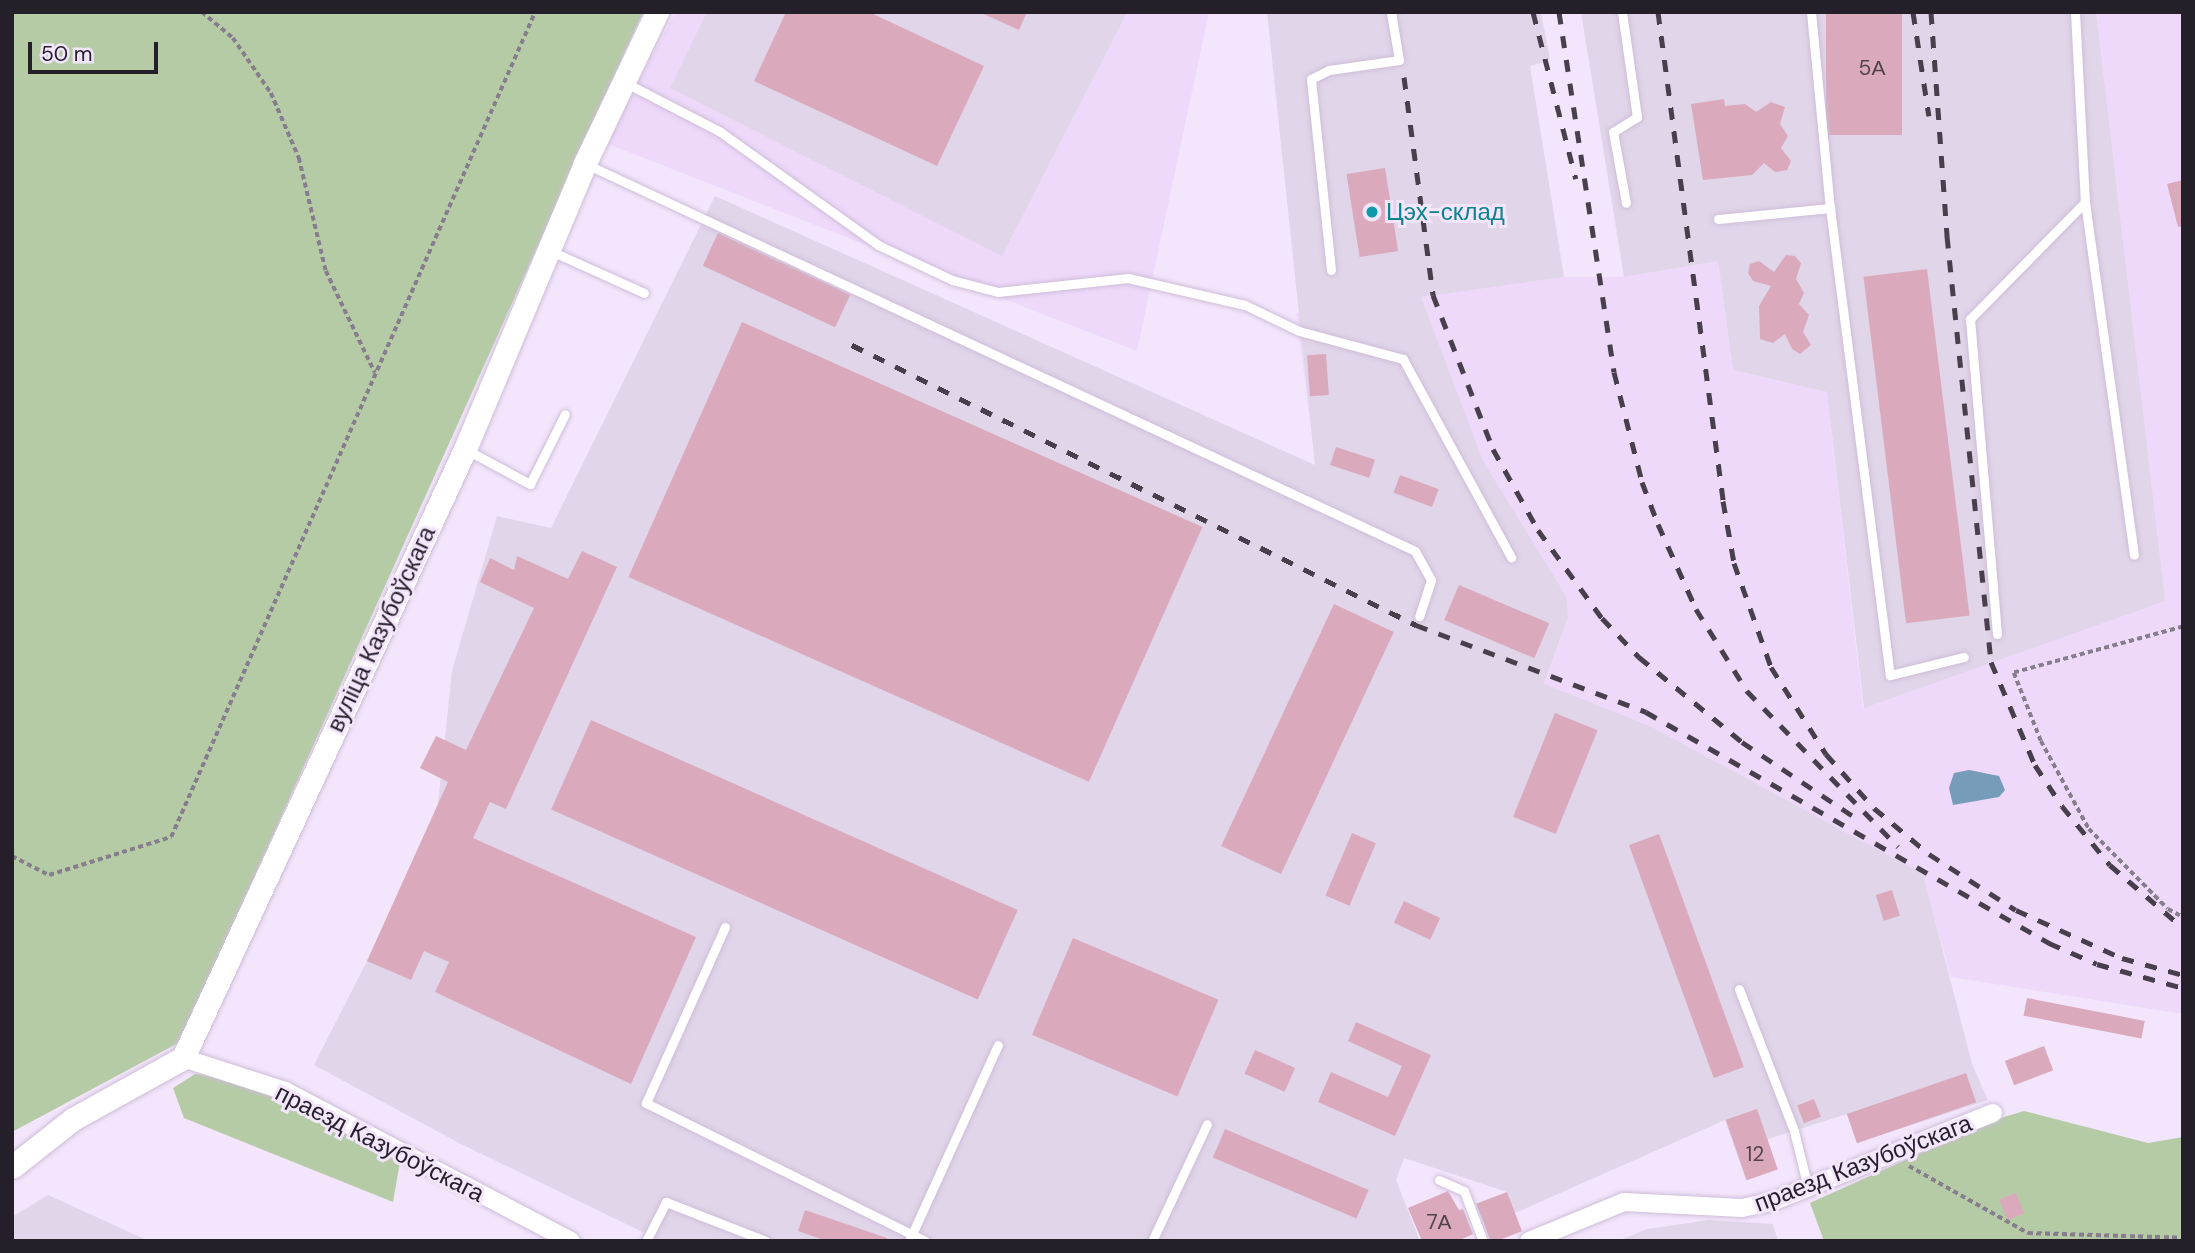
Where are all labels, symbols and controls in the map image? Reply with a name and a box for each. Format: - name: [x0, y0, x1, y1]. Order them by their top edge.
- scale bar: [32, 28, 161, 72]
- text: 50 m: [41, 40, 92, 68]
- house number: 5А: [1859, 55, 1885, 81]
- place label: Цэх-склад: [1386, 198, 1505, 226]
- marker: Цэх-склад: [1364, 204, 1380, 220]
- street label: вуліца Казубоўскага: [321, 522, 441, 736]
- street label: праезд Казубоўскага: [271, 1078, 489, 1208]
- street label: праезд Казубоўскага: [1750, 1108, 1976, 1218]
- house number: 12: [1746, 1141, 1764, 1167]
- house number: 7А: [1426, 1209, 1452, 1235]

